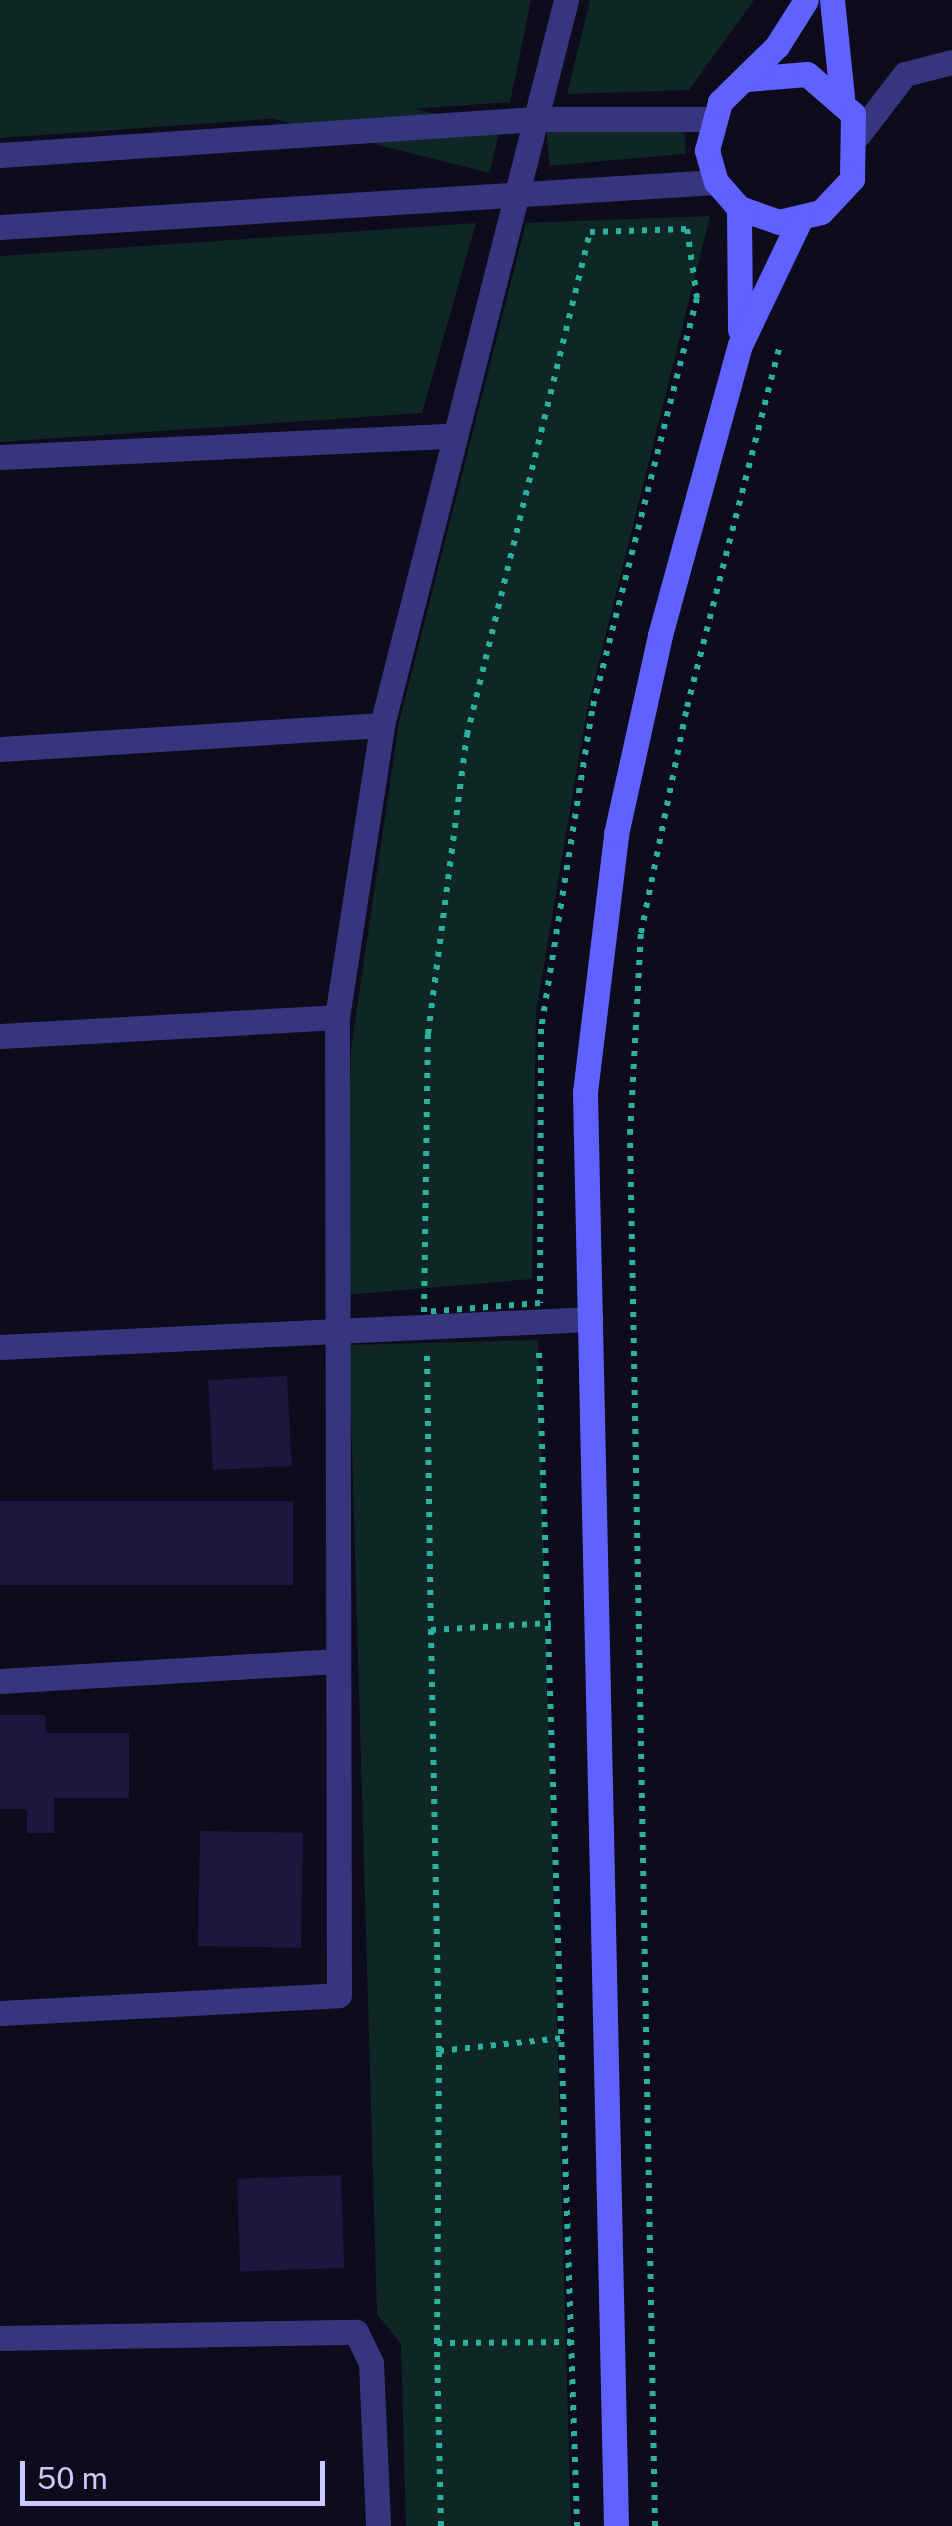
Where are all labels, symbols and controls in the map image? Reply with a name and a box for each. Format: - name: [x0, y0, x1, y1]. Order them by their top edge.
- scale bar: [25, 2441, 330, 2503]
- text: 50 m: [37, 2460, 108, 2496]

